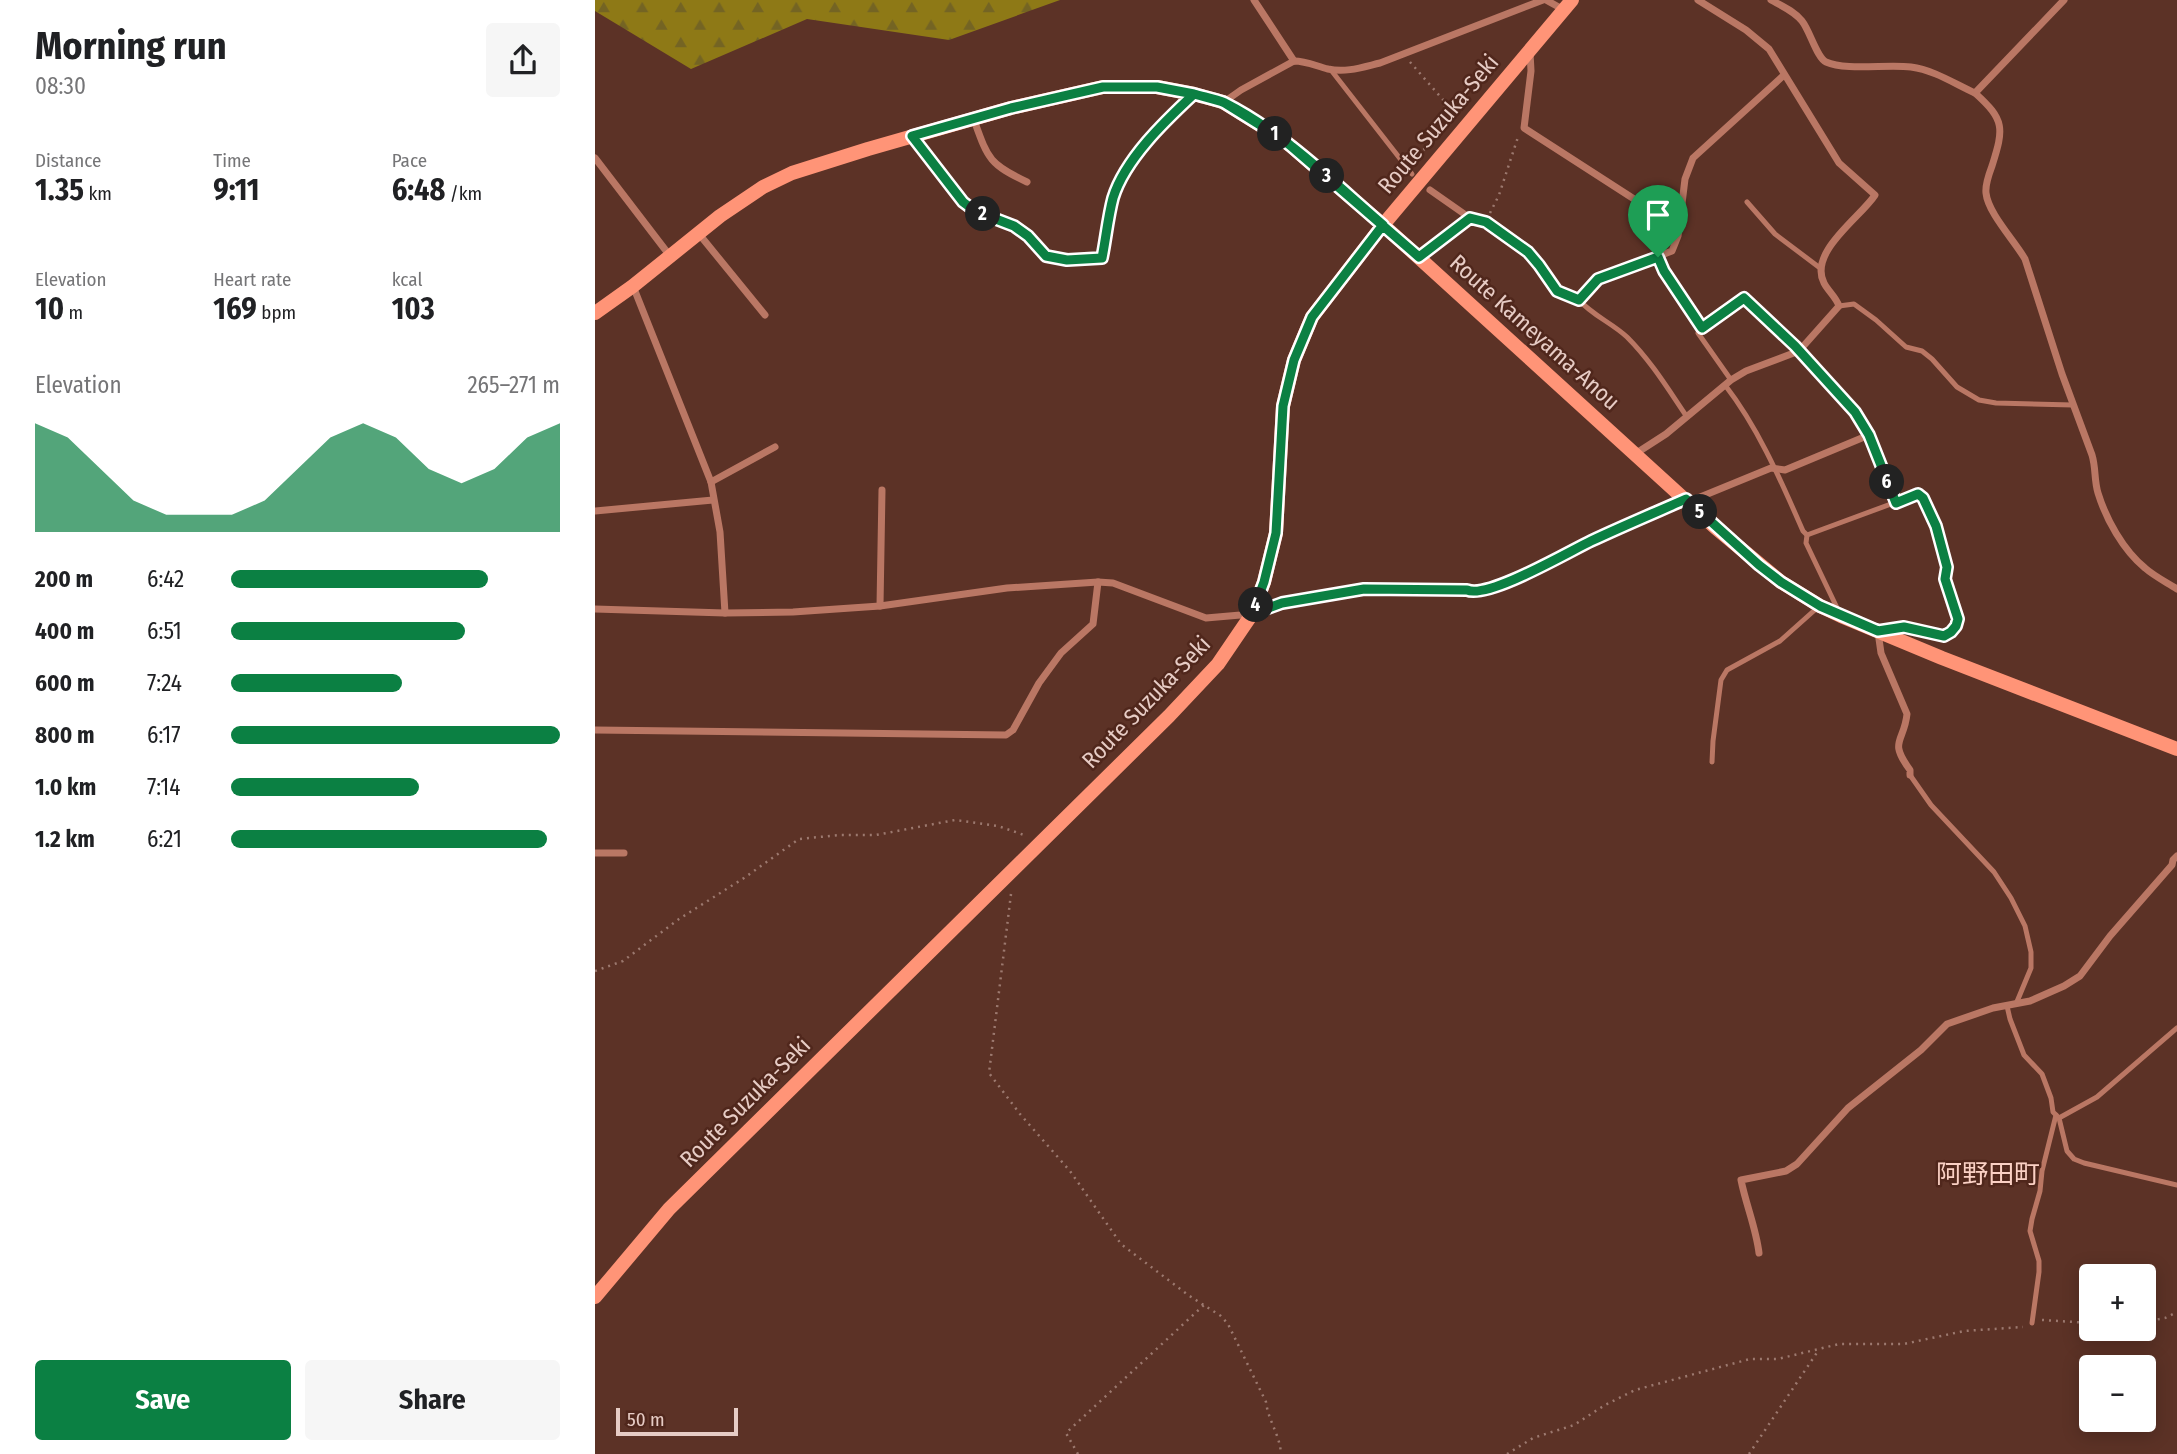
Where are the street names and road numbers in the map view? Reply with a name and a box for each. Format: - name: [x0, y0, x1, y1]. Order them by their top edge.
- street label: Route Suzuka-Seki: [1372, 49, 1504, 199]
- street label: Route Kameyama-Anou: [1444, 248, 1626, 416]
- street label: Route Suzuka-Seki: [1076, 630, 1216, 774]
- street label: Route Suzuka-Seki: [674, 1031, 816, 1173]

